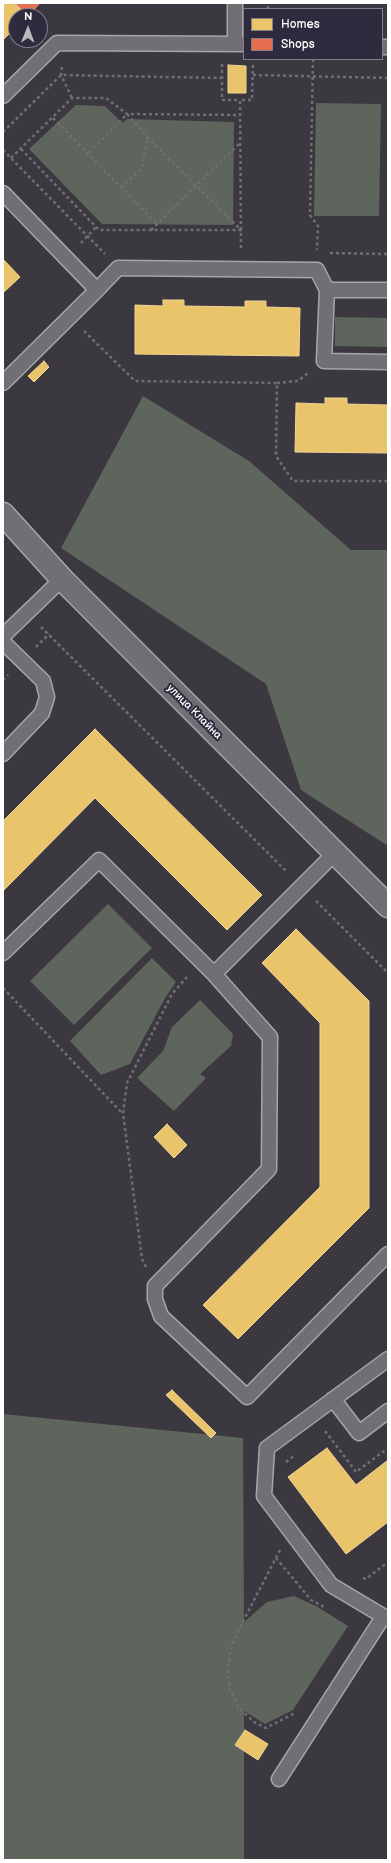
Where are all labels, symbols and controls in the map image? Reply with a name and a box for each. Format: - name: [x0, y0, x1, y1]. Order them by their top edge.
- north arrow: [8, 8, 48, 48]
- legend: [243, 8, 383, 60]
- text: N: [24, 10, 32, 23]
- text: Homes: [281, 17, 320, 32]
- text: Shops: [281, 37, 315, 52]
- street label: улица Клайна: [164, 682, 224, 742]

